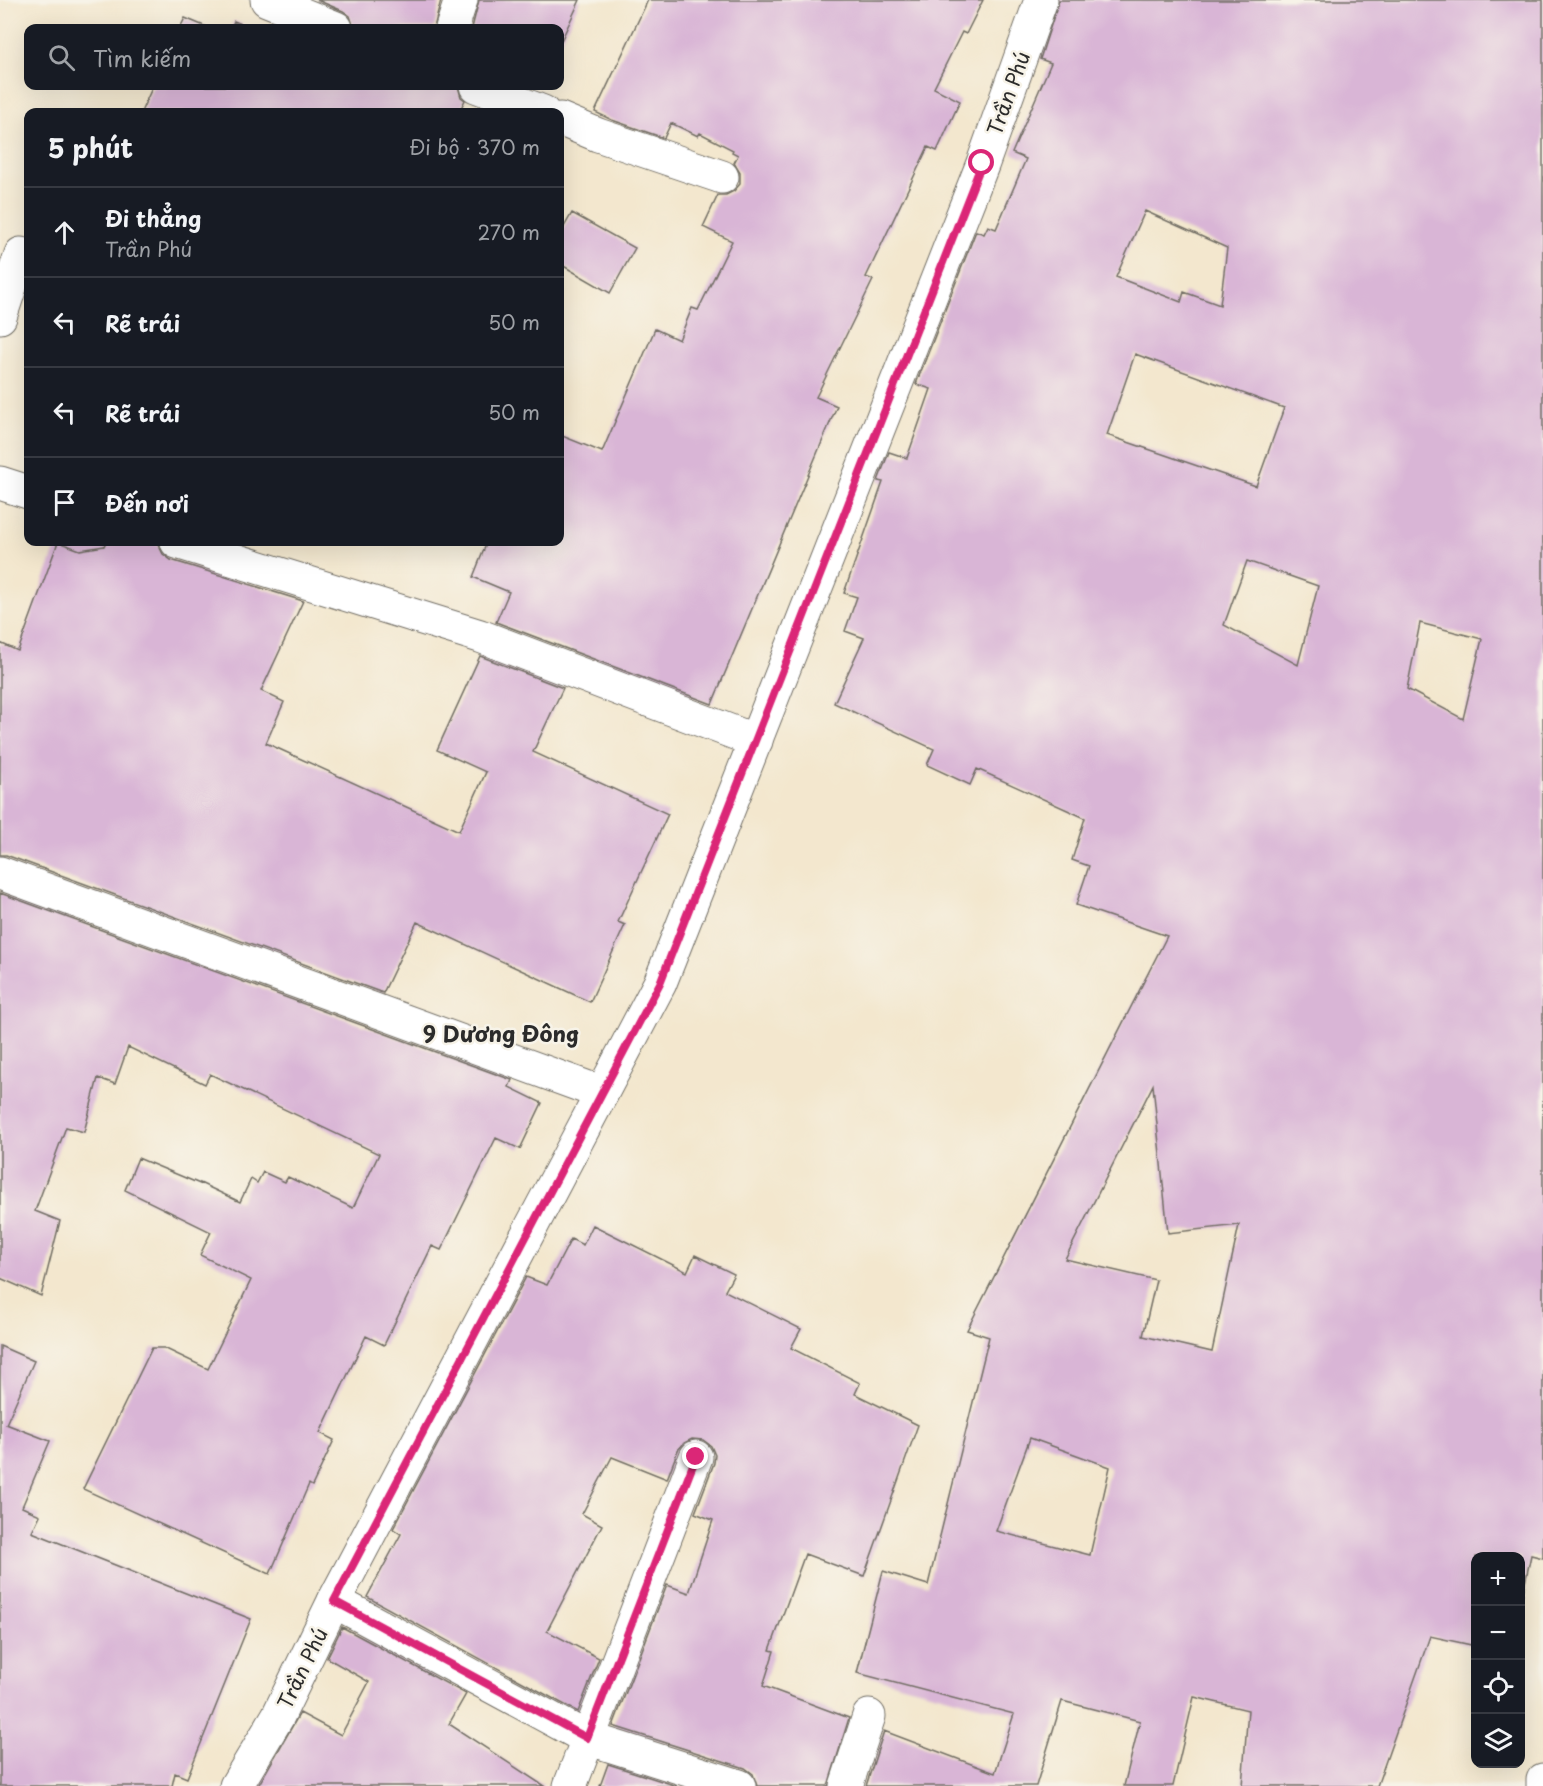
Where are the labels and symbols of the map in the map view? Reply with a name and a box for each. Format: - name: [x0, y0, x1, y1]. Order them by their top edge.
- street label: Trần Phú: [979, 47, 1037, 139]
- route start: [968, 149, 994, 175]
- district label: 9 Dương Đông: [423, 1016, 579, 1049]
- route end: [682, 1443, 708, 1469]
- street label: Trần Phú: [269, 1622, 335, 1714]

